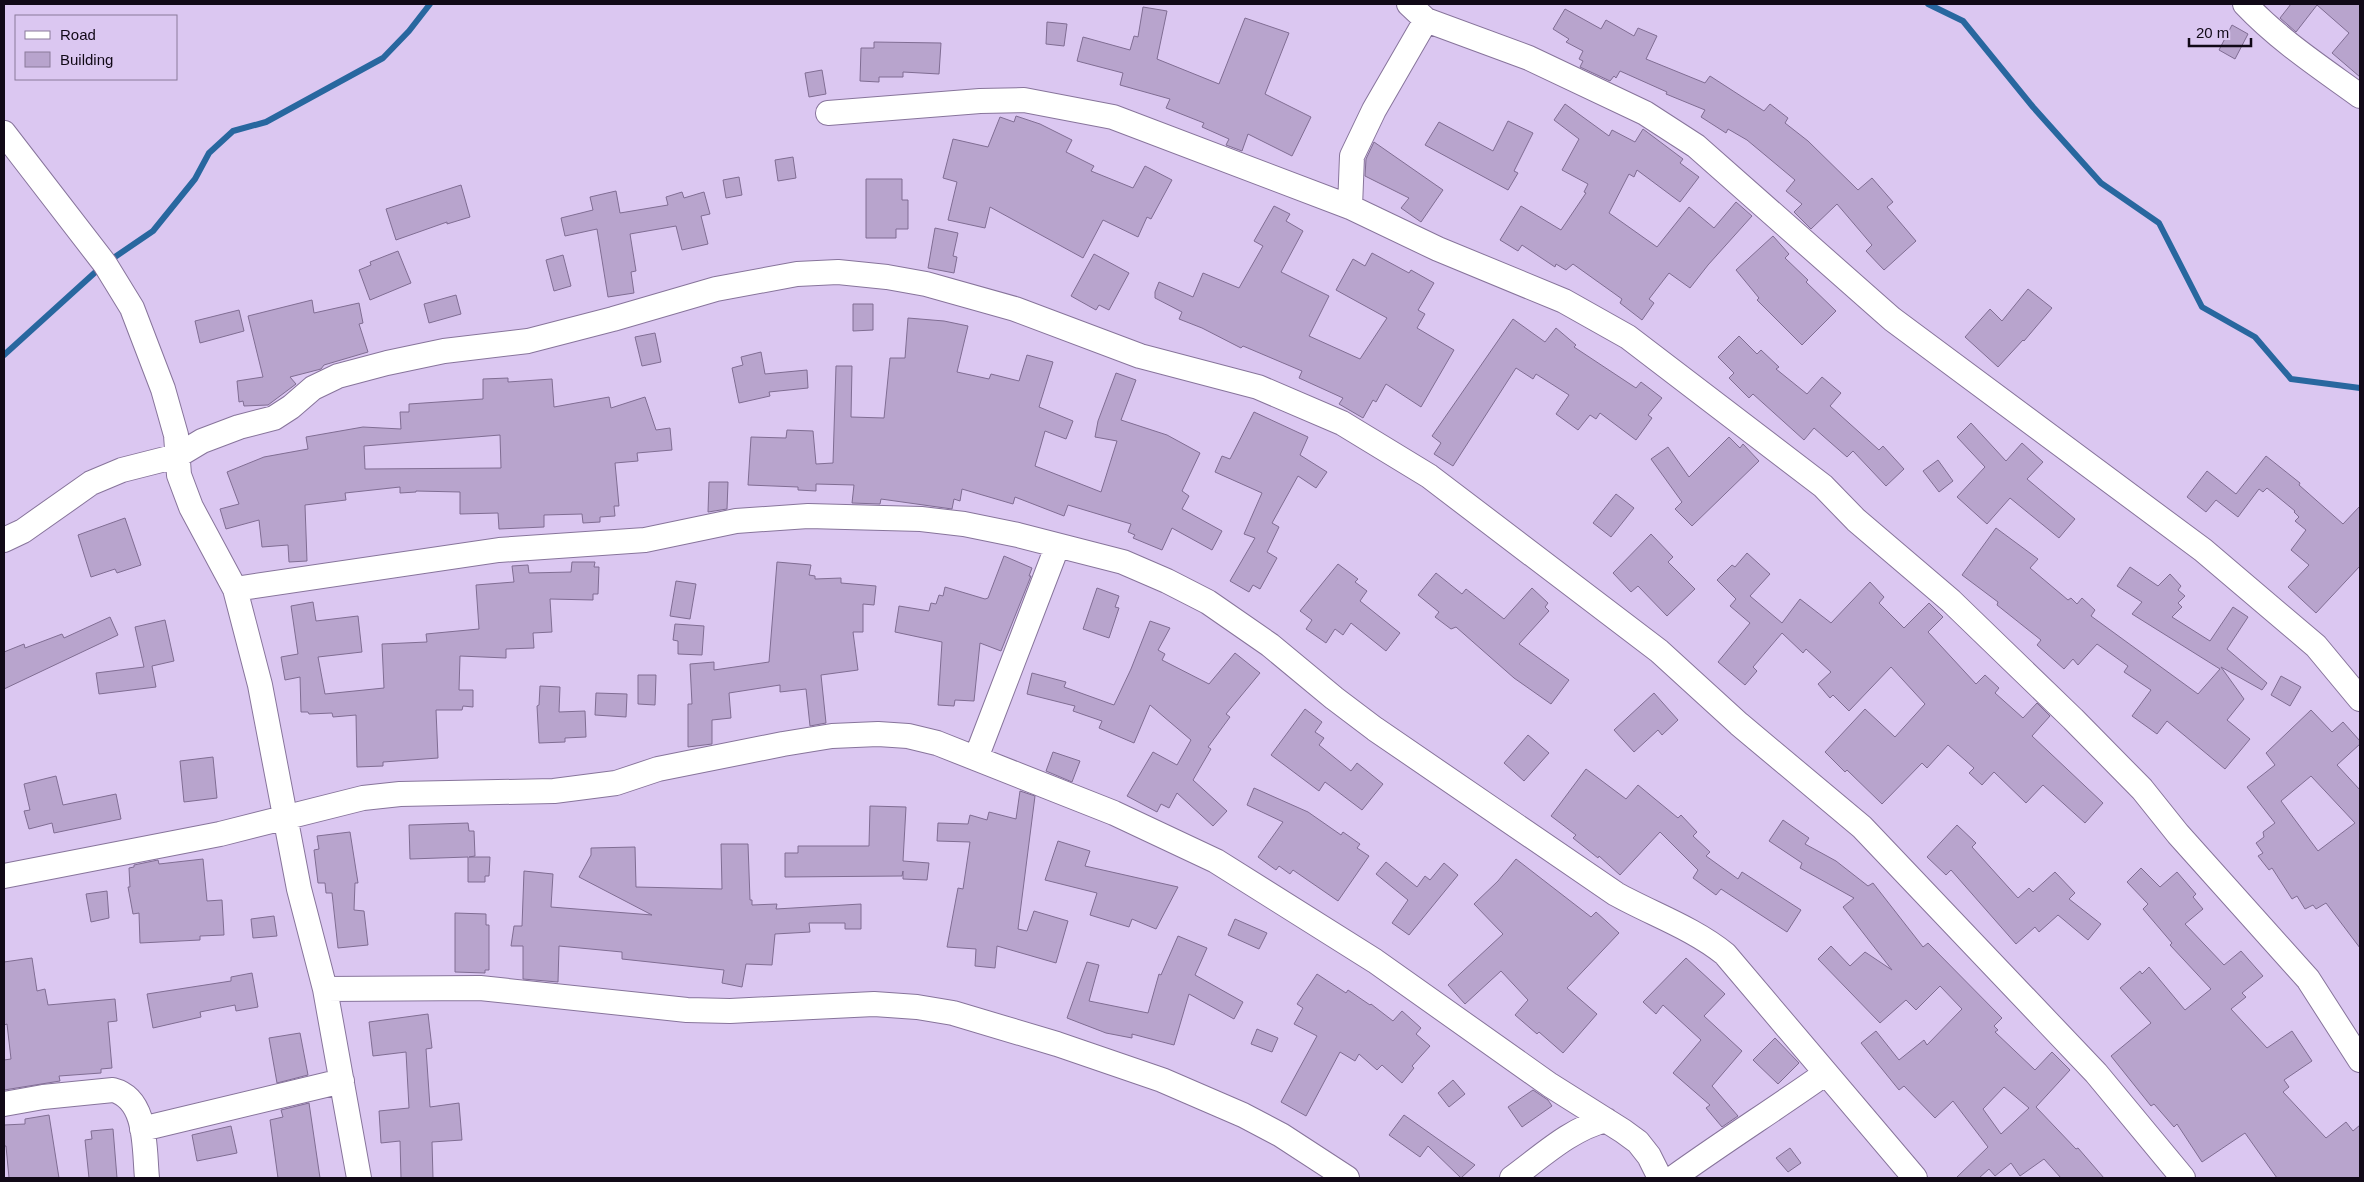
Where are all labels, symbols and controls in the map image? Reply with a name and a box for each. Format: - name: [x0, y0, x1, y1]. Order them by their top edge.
- legend: [15, 15, 178, 80]
- scale bar: [2189, 15, 2252, 47]
- text: 20 m: [2196, 24, 2229, 41]
- text: Road: [60, 26, 96, 43]
- text: Building: [60, 51, 113, 68]

